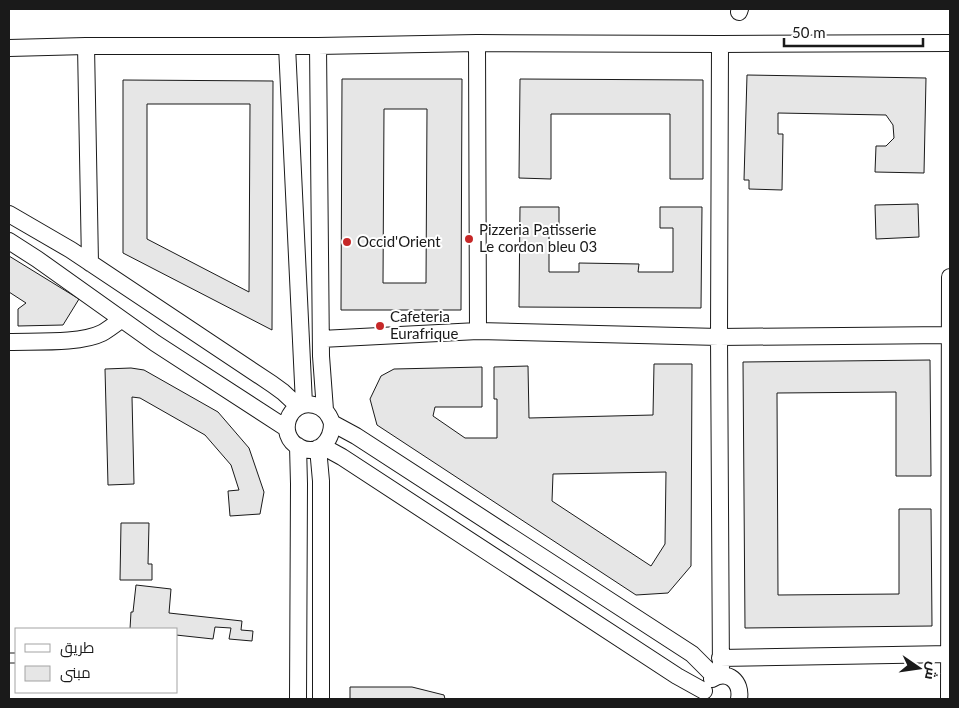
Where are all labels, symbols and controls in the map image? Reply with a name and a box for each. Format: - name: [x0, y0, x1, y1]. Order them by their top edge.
- scale bar: [784, 15, 923, 47]
- text: 50 m: [792, 23, 826, 41]
- place label: Pizzeria Patisserie Le cordon bleu 03: [479, 220, 597, 255]
- place label: Occid'Orient: [357, 232, 441, 250]
- marker: Pizzeria Patisserie Le cordon bleu 03: [463, 233, 475, 245]
- marker: Occid'Orient: [341, 236, 353, 248]
- place label: Cafeteria Eurafrique: [390, 307, 458, 342]
- marker: Cafeteria Eurafrique: [374, 320, 386, 332]
- legend: [15, 628, 178, 693]
- text: طريق: [60, 638, 94, 658]
- north arrow: [894, 643, 944, 693]
- text: ش: [921, 660, 942, 682]
- text: مبنى: [60, 663, 91, 683]

